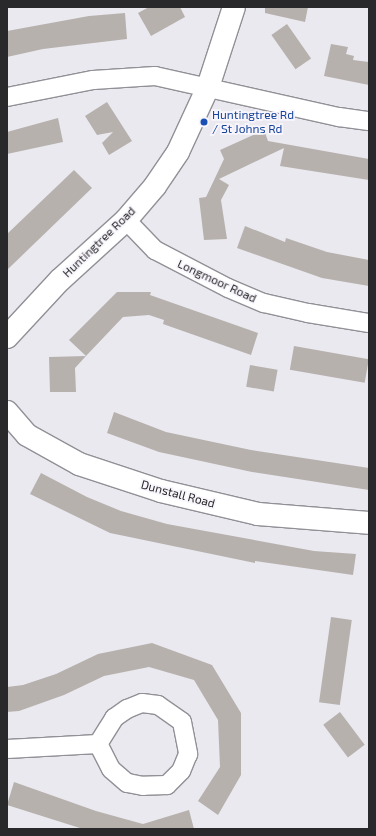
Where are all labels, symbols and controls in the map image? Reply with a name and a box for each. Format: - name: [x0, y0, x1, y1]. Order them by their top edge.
- place label: Huntingtree Rd / St Johns Rd: [212, 108, 294, 136]
- marker: Huntingtree Rd / St Johns Rd: [199, 117, 209, 127]
- street label: Huntingtree Road: [60, 204, 138, 280]
- street label: Longmoor Road: [175, 256, 259, 306]
- street label: Dunstall Road: [139, 477, 217, 511]

